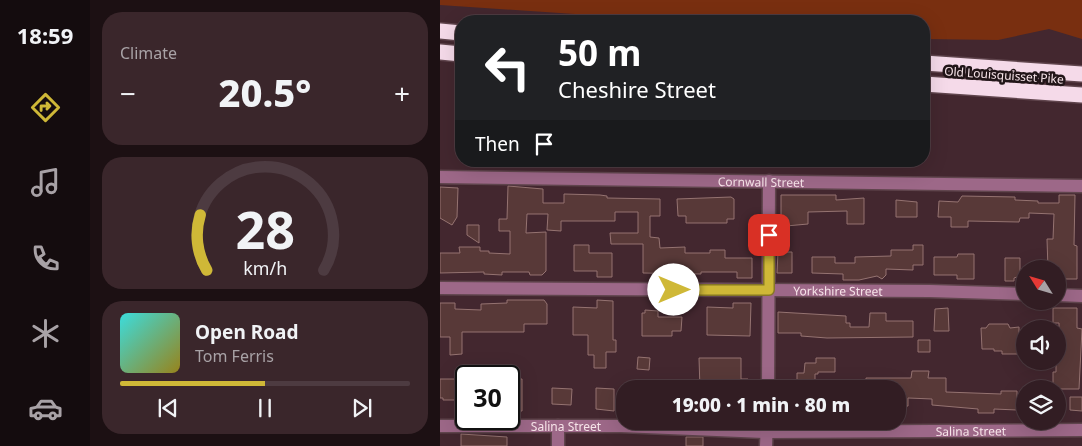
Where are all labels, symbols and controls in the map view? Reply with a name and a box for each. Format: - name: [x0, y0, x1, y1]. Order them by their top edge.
- text: 18:59: [17, 20, 73, 50]
- text: 50 m: [558, 29, 641, 76]
- icon: left: [475, 35, 540, 100]
- text: Climate: [120, 42, 177, 64]
- street label: Old Louisquisset Pike: [944, 62, 1065, 88]
- text: 20.5°: [219, 66, 311, 118]
- text: −: [120, 74, 136, 112]
- text: +: [394, 74, 410, 112]
- text: Cheshire Street: [558, 74, 716, 104]
- icon: directions: [28, 90, 63, 125]
- icon: arrive: [530, 130, 558, 158]
- text: Then: [475, 131, 520, 157]
- icon: music: [28, 165, 63, 200]
- street label: Cornwall Street: [718, 172, 805, 191]
- text: 28: [235, 193, 295, 264]
- pin: [748, 214, 790, 256]
- icon: arrive: [755, 221, 783, 249]
- icon: phone: [28, 241, 63, 276]
- text: km/h: [243, 256, 287, 280]
- north arrow: [1016, 260, 1066, 310]
- map controls: [1016, 260, 1066, 430]
- position arrow: [647, 263, 699, 315]
- street label: Yorkshire Street: [793, 282, 883, 299]
- icon: climate: [28, 316, 63, 351]
- text: Open Road: [195, 319, 298, 345]
- button: sound: [1016, 320, 1066, 370]
- text: Tom Ferris: [195, 345, 274, 367]
- speed limit sign: 30: [455, 365, 520, 430]
- button: layers: [1016, 380, 1066, 430]
- icon: car: [28, 391, 63, 426]
- text: 19:00 · 1 min · 80 m: [672, 392, 850, 418]
- icon: previous: [154, 394, 182, 422]
- icon: pause: [251, 394, 279, 422]
- icon: next: [348, 394, 376, 422]
- street label: Salina Street: [531, 418, 602, 435]
- street label: Salina Street: [936, 422, 1007, 439]

